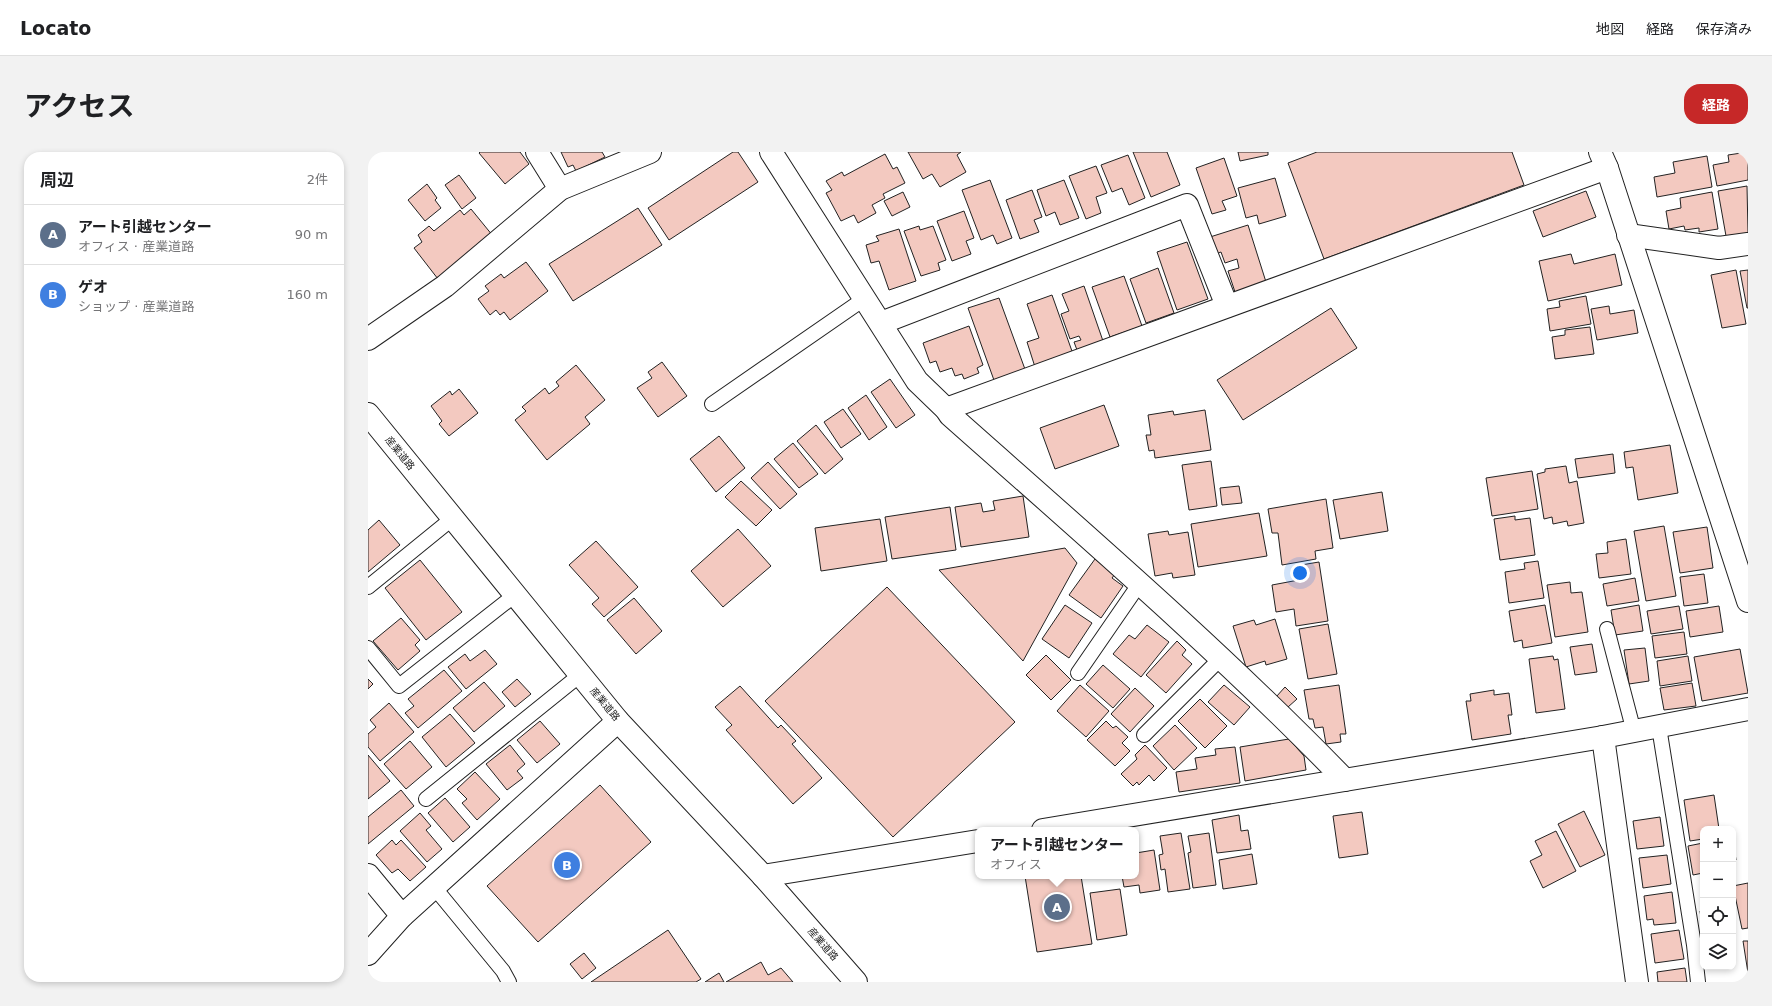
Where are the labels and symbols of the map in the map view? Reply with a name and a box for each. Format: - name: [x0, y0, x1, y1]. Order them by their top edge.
- street label: 産業道路: [383, 434, 417, 472]
- your location: [1290, 563, 1310, 583]
- street label: 産業道路: [588, 685, 622, 723]
- pin: B: [554, 850, 580, 880]
- pin: A: [1044, 892, 1070, 922]
- street label: 産業道路: [806, 925, 840, 963]

